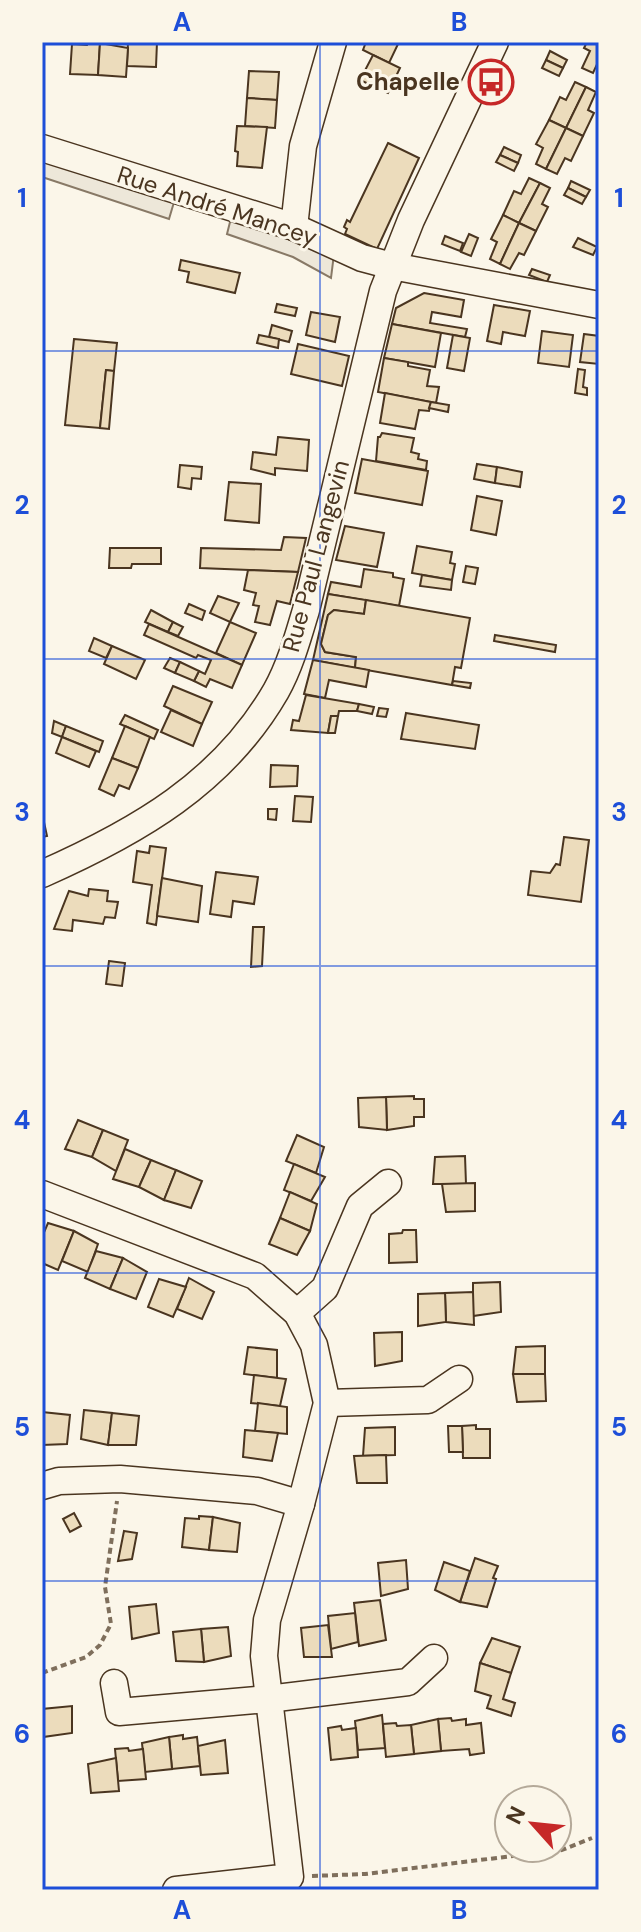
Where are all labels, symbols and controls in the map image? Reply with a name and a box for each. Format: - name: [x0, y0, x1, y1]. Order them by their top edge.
- text: A: [173, 5, 191, 39]
- text: B: [451, 5, 467, 39]
- bus stop icon: Chapelle: [467, 58, 515, 106]
- place label: Chapelle: [356, 66, 460, 97]
- street label: Rue André Mancey: [113, 159, 321, 252]
- text: 1: [17, 181, 27, 215]
- text: 1: [614, 181, 624, 215]
- street label: Rue Paul Langevin: [275, 456, 356, 655]
- text: 2: [14, 488, 30, 522]
- text: 2: [611, 488, 627, 522]
- text: 3: [14, 795, 30, 829]
- text: 3: [611, 795, 627, 829]
- text: 4: [14, 1103, 30, 1137]
- text: 4: [611, 1103, 627, 1137]
- text: 5: [14, 1410, 30, 1444]
- text: 5: [611, 1410, 627, 1444]
- text: 6: [14, 1717, 30, 1751]
- text: 6: [611, 1717, 627, 1751]
- north arrow: [493, 1784, 573, 1864]
- text: N: [499, 1801, 532, 1829]
- text: A: [173, 1893, 191, 1927]
- text: B: [451, 1893, 467, 1927]

